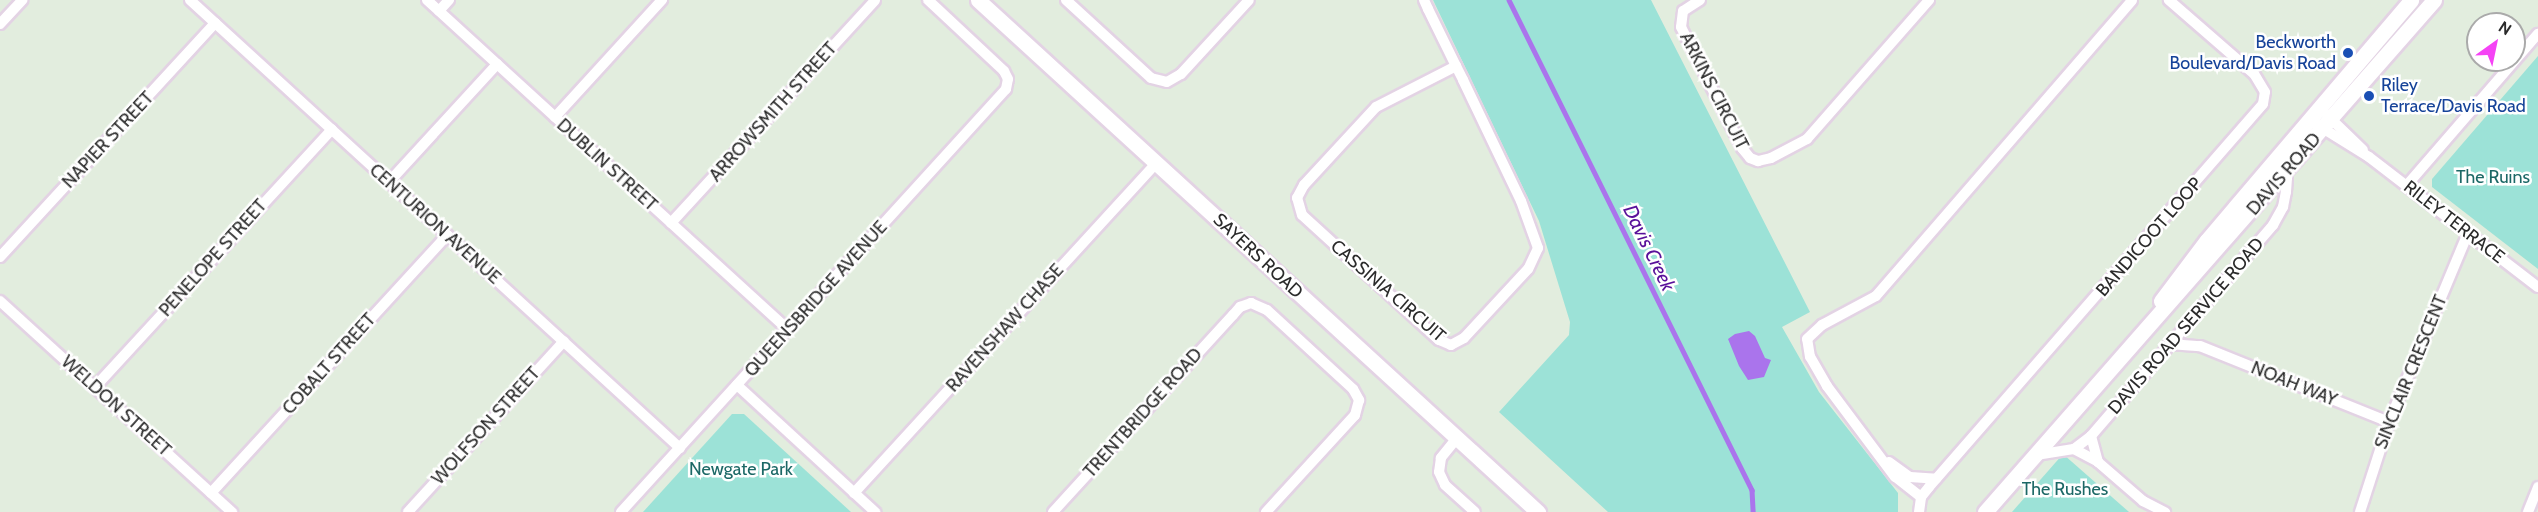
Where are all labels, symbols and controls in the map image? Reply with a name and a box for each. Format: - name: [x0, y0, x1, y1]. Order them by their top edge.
- north arrow: [2466, 12, 2526, 72]
- text: N: [2495, 17, 2515, 39]
- street label: ARKINS CIRCUIT: [1675, 29, 1753, 153]
- place label: Beckworth Boulevard/Davis Road: [2170, 32, 2336, 74]
- street label: ARROWSMITH STREET: [705, 38, 841, 186]
- marker: Beckworth Boulevard/Davis Road: [2341, 46, 2355, 60]
- place label: Riley Terrace/Davis Road: [2381, 75, 2526, 118]
- street label: NAPIER STREET: [58, 87, 158, 193]
- marker: Riley Terrace/Davis Road: [2362, 89, 2376, 103]
- street label: DUBLIN STREET: [552, 114, 662, 216]
- street label: DAVIS ROAD: [2242, 128, 2326, 220]
- street label: CENTURION AVENUE: [365, 159, 505, 289]
- park label: The Ruins: [2456, 166, 2530, 188]
- street label: BANDICOOT LOOP: [2091, 173, 2207, 301]
- street label: RILEY TERRACE: [2399, 176, 2509, 268]
- street label: PENELOPE STREET: [155, 195, 271, 321]
- water label: Davis Creek: [1618, 201, 1680, 295]
- street label: SAYERS ROAD: [1209, 209, 1307, 303]
- street label: QUEENSBRIDGE AVENUE: [740, 217, 892, 381]
- street label: DAVIS ROAD SERVICE ROAD: [2104, 233, 2268, 419]
- street label: CASSINIA CIRCUIT: [1326, 235, 1450, 347]
- street label: RAVENSHAW CHASE: [942, 260, 1068, 396]
- street label: SINCLAIR CRESCENT: [2370, 292, 2452, 452]
- street label: COBALT STREET: [278, 309, 380, 419]
- street label: TRENTBRIDGE ROAD: [1079, 344, 1207, 482]
- street label: WELDON STREET: [57, 351, 175, 461]
- street label: NOAH WAY: [2248, 357, 2340, 411]
- street label: WOLFSON STREET: [428, 363, 544, 489]
- park label: Newgate Park: [689, 458, 793, 480]
- park label: The Rushes: [2022, 478, 2108, 500]

